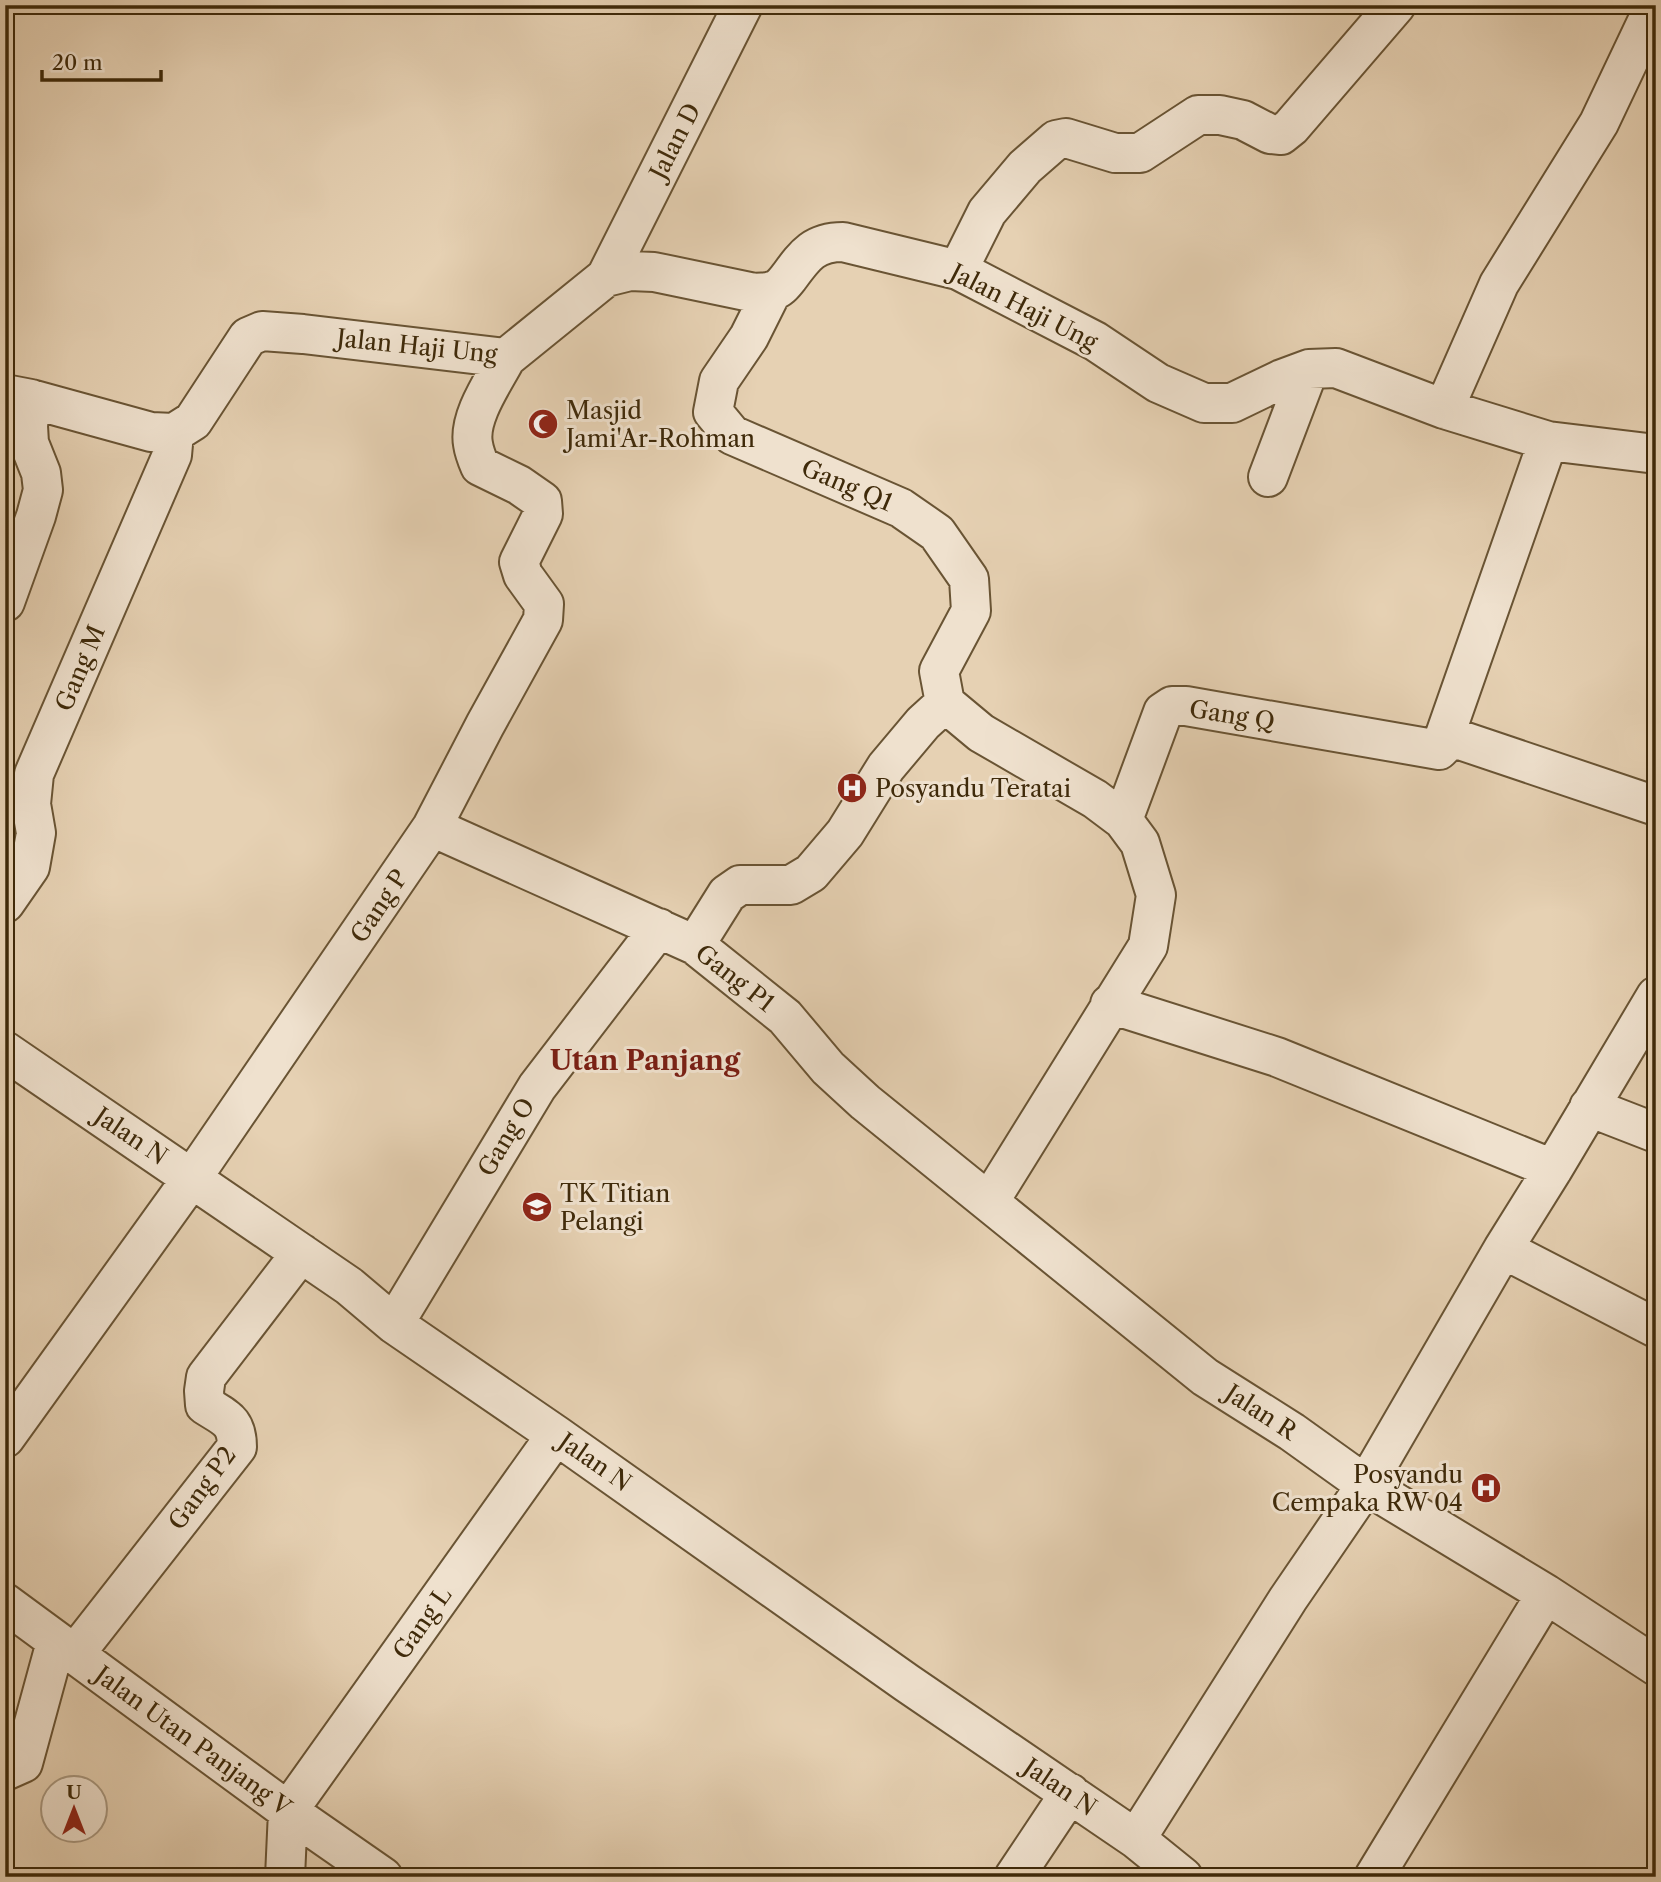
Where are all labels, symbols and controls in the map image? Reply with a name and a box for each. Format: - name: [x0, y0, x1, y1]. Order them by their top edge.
- scale bar: [42, 38, 161, 82]
- text: 20 m: [52, 50, 103, 75]
- street label: Jalan D: [642, 98, 706, 187]
- street label: Jalan Haji Ung: [942, 256, 1103, 357]
- street label: Jalan Haji Ung: [331, 323, 499, 369]
- place label: Masjid Jami'Ar-Rohman: [562, 396, 755, 453]
- mosque icon: Masjid Jami'Ar-Rohman: [526, 407, 560, 441]
- street label: Gang Q1: [797, 453, 897, 517]
- street label: Gang M: [49, 621, 111, 715]
- street label: Gang Q: [1187, 694, 1277, 736]
- hospital icon: Posyandu Teratai: [835, 771, 869, 805]
- place label: Posyandu Teratai: [875, 774, 1071, 803]
- street label: Gang P: [344, 864, 414, 948]
- street label: Gang P1: [690, 938, 780, 1018]
- district label: Utan Panjang: [550, 1043, 741, 1077]
- street label: Gang O: [471, 1093, 541, 1181]
- street label: Jalan N: [86, 1099, 173, 1171]
- place label: TK Titian Pelangi: [560, 1179, 670, 1236]
- school or university icon: TK Titian Pelangi: [520, 1190, 554, 1224]
- street label: Jalan R: [1216, 1376, 1303, 1447]
- street label: Jalan N: [550, 1424, 637, 1497]
- street label: Gang P2: [162, 1441, 242, 1535]
- place label: Posyandu Cempaka RW 04: [1272, 1460, 1463, 1517]
- hospital icon: Posyandu Cempaka RW 04: [1469, 1471, 1503, 1505]
- street label: Gang L: [387, 1581, 457, 1665]
- street label: Jalan Utan Panjang V: [86, 1658, 297, 1822]
- street label: Jalan N: [1015, 1750, 1102, 1822]
- north arrow: [38, 1773, 108, 1843]
- text: U: [66, 1781, 82, 1804]

